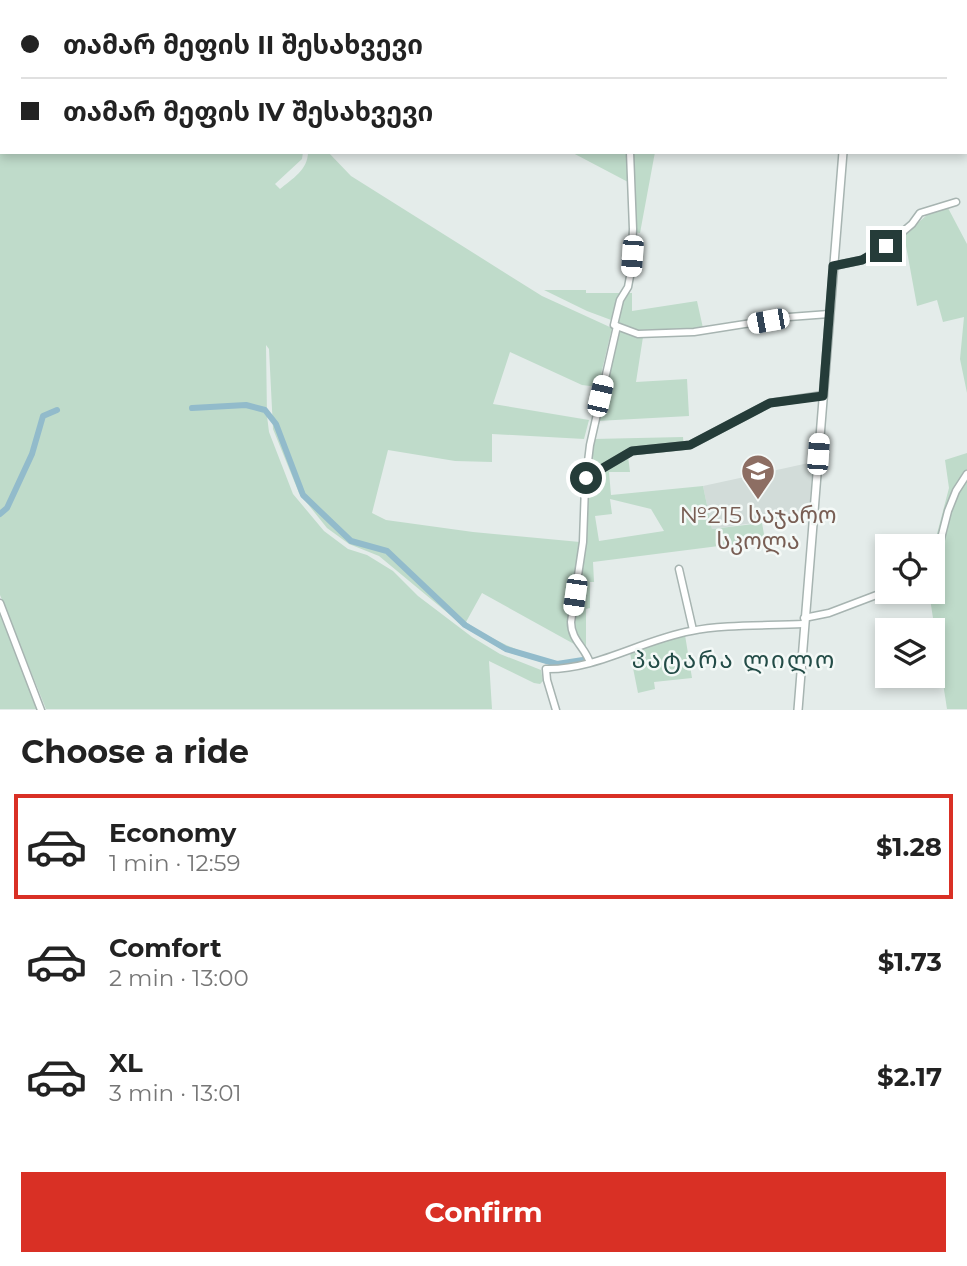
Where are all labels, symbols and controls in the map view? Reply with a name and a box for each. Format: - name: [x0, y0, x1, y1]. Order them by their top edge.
- text: თამარ მეფის II შესახვევი: [63, 29, 423, 61]
- text: თამარ მეფის IV შესახვევი: [63, 96, 433, 128]
- route end: [870, 230, 902, 262]
- car: [621, 234, 644, 278]
- car: [746, 307, 791, 335]
- car: [586, 373, 615, 419]
- car: [807, 432, 830, 476]
- school or university icon: №215 საჯარო სკოლა: [739, 452, 777, 501]
- route start: [570, 462, 602, 494]
- place label: №215 საჯარო სკოლა: [680, 501, 836, 555]
- map controls: [875, 534, 945, 688]
- button: locate: [875, 534, 945, 604]
- car: [562, 573, 589, 617]
- button: layers: [875, 618, 945, 688]
- district label: პატარა ლილო: [632, 645, 836, 674]
- text: Choose a ride: [21, 732, 249, 771]
- icon: car: [25, 815, 88, 878]
- text: Economy: [109, 817, 236, 849]
- text: $1.28: [876, 831, 942, 863]
- text: 1 min · 12:59: [109, 849, 241, 877]
- icon: car: [25, 930, 88, 993]
- text: Comfort: [109, 932, 221, 964]
- text: $1.73: [878, 946, 942, 978]
- text: 2 min · 13:00: [109, 964, 249, 992]
- icon: car: [25, 1045, 88, 1108]
- text: XL: [109, 1047, 143, 1079]
- text: $2.17: [877, 1061, 942, 1093]
- text: 3 min · 13:01: [109, 1079, 242, 1107]
- button: Confirm: [21, 1172, 946, 1252]

